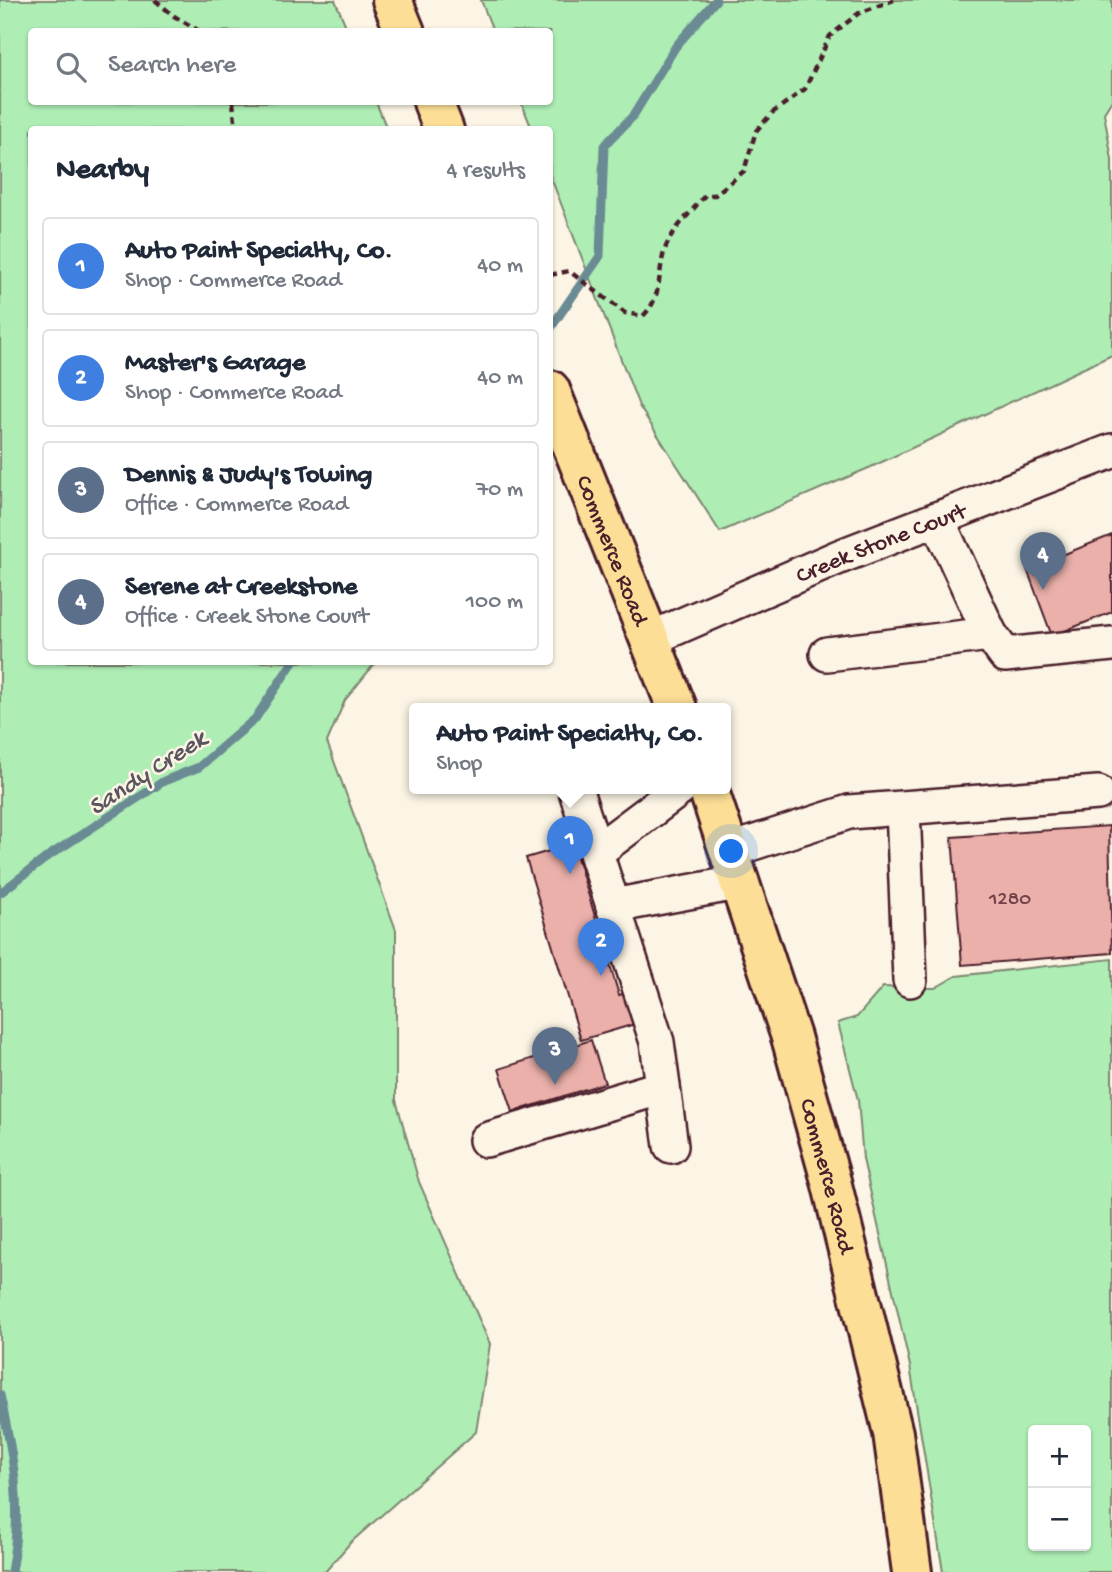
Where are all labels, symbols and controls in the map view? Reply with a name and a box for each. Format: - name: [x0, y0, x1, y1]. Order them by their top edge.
- search box: [28, 28, 553, 105]
- icon: search: [52, 48, 90, 86]
- text: Search here: [108, 51, 236, 82]
- text: Nearby: [56, 154, 149, 189]
- text: 4 results: [446, 158, 525, 185]
- text: Auto Paint Specialty, Co.: [125, 237, 393, 268]
- text: 1: [76, 253, 86, 280]
- text: 40 m: [477, 253, 523, 280]
- text: Shop · Commerce Road: [125, 268, 342, 295]
- text: Master's Garage: [125, 349, 305, 380]
- text: 2: [75, 365, 87, 392]
- text: 40 m: [477, 365, 523, 392]
- text: Shop · Commerce Road: [125, 380, 342, 407]
- text: Dennis & Judy's Towing: [125, 461, 372, 492]
- street label: Commerce Road: [568, 472, 654, 632]
- text: 3: [75, 477, 87, 504]
- text: 70 m: [476, 477, 523, 504]
- text: Office · Commerce Road: [125, 492, 348, 519]
- street label: Creek Stone Court: [792, 497, 973, 592]
- pin: 4: [1020, 532, 1066, 590]
- text: Serene at Creekstone: [125, 573, 357, 604]
- text: 4: [76, 589, 86, 616]
- text: 100 m: [466, 589, 523, 616]
- text: Office · Creek Stone Court: [125, 604, 369, 631]
- popup: [409, 703, 731, 794]
- text: Auto Paint Specialty, Co.: [436, 720, 704, 751]
- water label: Sandy Creek: [83, 724, 215, 824]
- text: Shop: [436, 751, 482, 778]
- pin: 1: [547, 816, 593, 874]
- your location: [714, 834, 748, 868]
- house number: 1280: [988, 888, 1031, 913]
- pin: 2: [578, 918, 624, 976]
- pin: 3: [532, 1027, 578, 1085]
- street label: Commerce Road: [791, 1096, 860, 1259]
- map controls: [1028, 1425, 1091, 1551]
- button: +: [1028, 1425, 1091, 1488]
- button: −: [1028, 1488, 1091, 1551]

